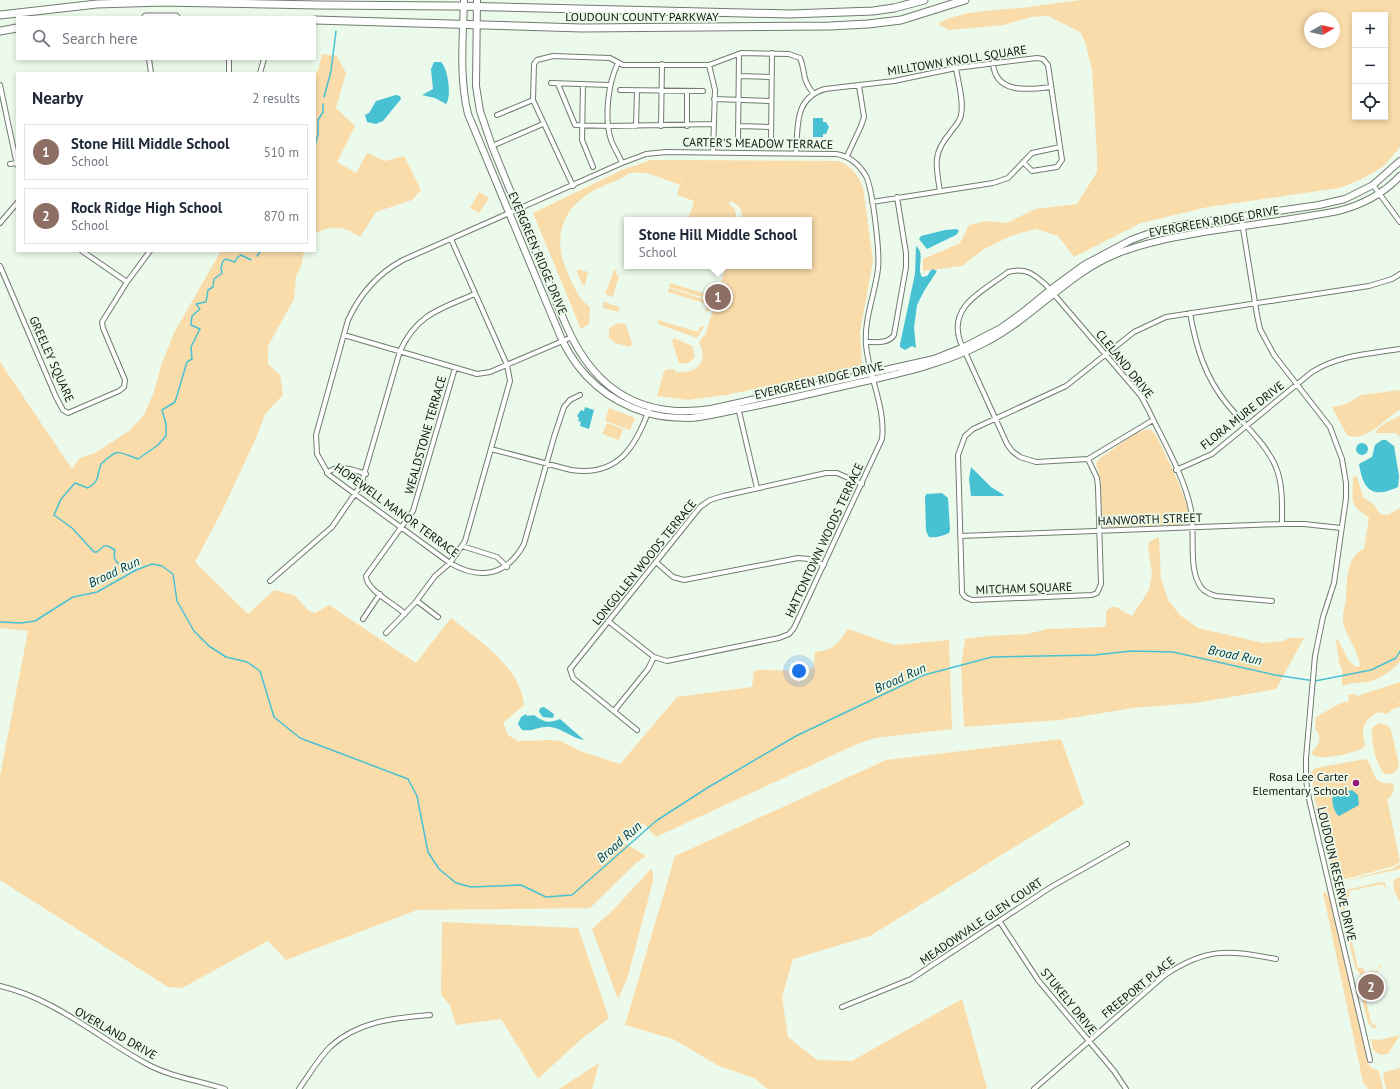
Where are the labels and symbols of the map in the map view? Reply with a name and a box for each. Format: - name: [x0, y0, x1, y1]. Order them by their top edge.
- street label: LOUDOUN COUNTY PARKWAY: [565, 9, 719, 24]
- north arrow: [1304, 12, 1340, 48]
- street label: MILLTOWN KNOLL SQUARE: [886, 42, 1028, 78]
- street label: CARTER'S MEADOW TERRACE: [683, 134, 833, 152]
- street label: EVERGREEN RIDGE DRIVE: [505, 189, 571, 317]
- street label: EVERGREEN RIDGE DRIVE: [1148, 202, 1280, 240]
- pin: 1: [705, 282, 731, 312]
- street label: GREELEY SQUARE: [26, 314, 78, 404]
- street label: CLELAND DRIVE: [1093, 327, 1157, 401]
- street label: EVERGREEN RIDGE DRIVE: [753, 358, 885, 402]
- street label: WEALDSTONE TERRACE: [401, 374, 449, 496]
- street label: FLORA MURE DRIVE: [1197, 378, 1287, 452]
- street label: HOPEWELL MANOR TERRACE: [332, 460, 462, 560]
- street label: HATTONTOWN WOODS TERRACE: [782, 460, 866, 620]
- street label: LONGOLLEN WOODS TERRACE: [589, 496, 699, 628]
- street label: HANWORTH STREET: [1097, 510, 1203, 528]
- water label: Broad Run: [86, 553, 143, 591]
- street label: MITCHAM SQUARE: [975, 579, 1073, 597]
- water label: Broad Run: [1206, 641, 1264, 669]
- water label: Broad Run: [871, 659, 929, 697]
- your location: [789, 661, 809, 681]
- place label: Rosa Lee Carter Elementary School: [1252, 769, 1348, 798]
- marker: Rosa Lee Carter Elementary School: [1351, 778, 1361, 788]
- street label: LOUDOUN RESERVE DRIVE: [1314, 805, 1360, 943]
- water label: Broad Run: [593, 817, 645, 866]
- street label: MEADOWVALE GLEN COURT: [917, 874, 1045, 968]
- street label: FREEPORT PLACE: [1098, 953, 1178, 1021]
- street label: STUKELY DRIVE: [1038, 965, 1100, 1037]
- pin: 2: [1358, 972, 1384, 1002]
- street label: OVERLAND DRIVE: [72, 1003, 160, 1063]

